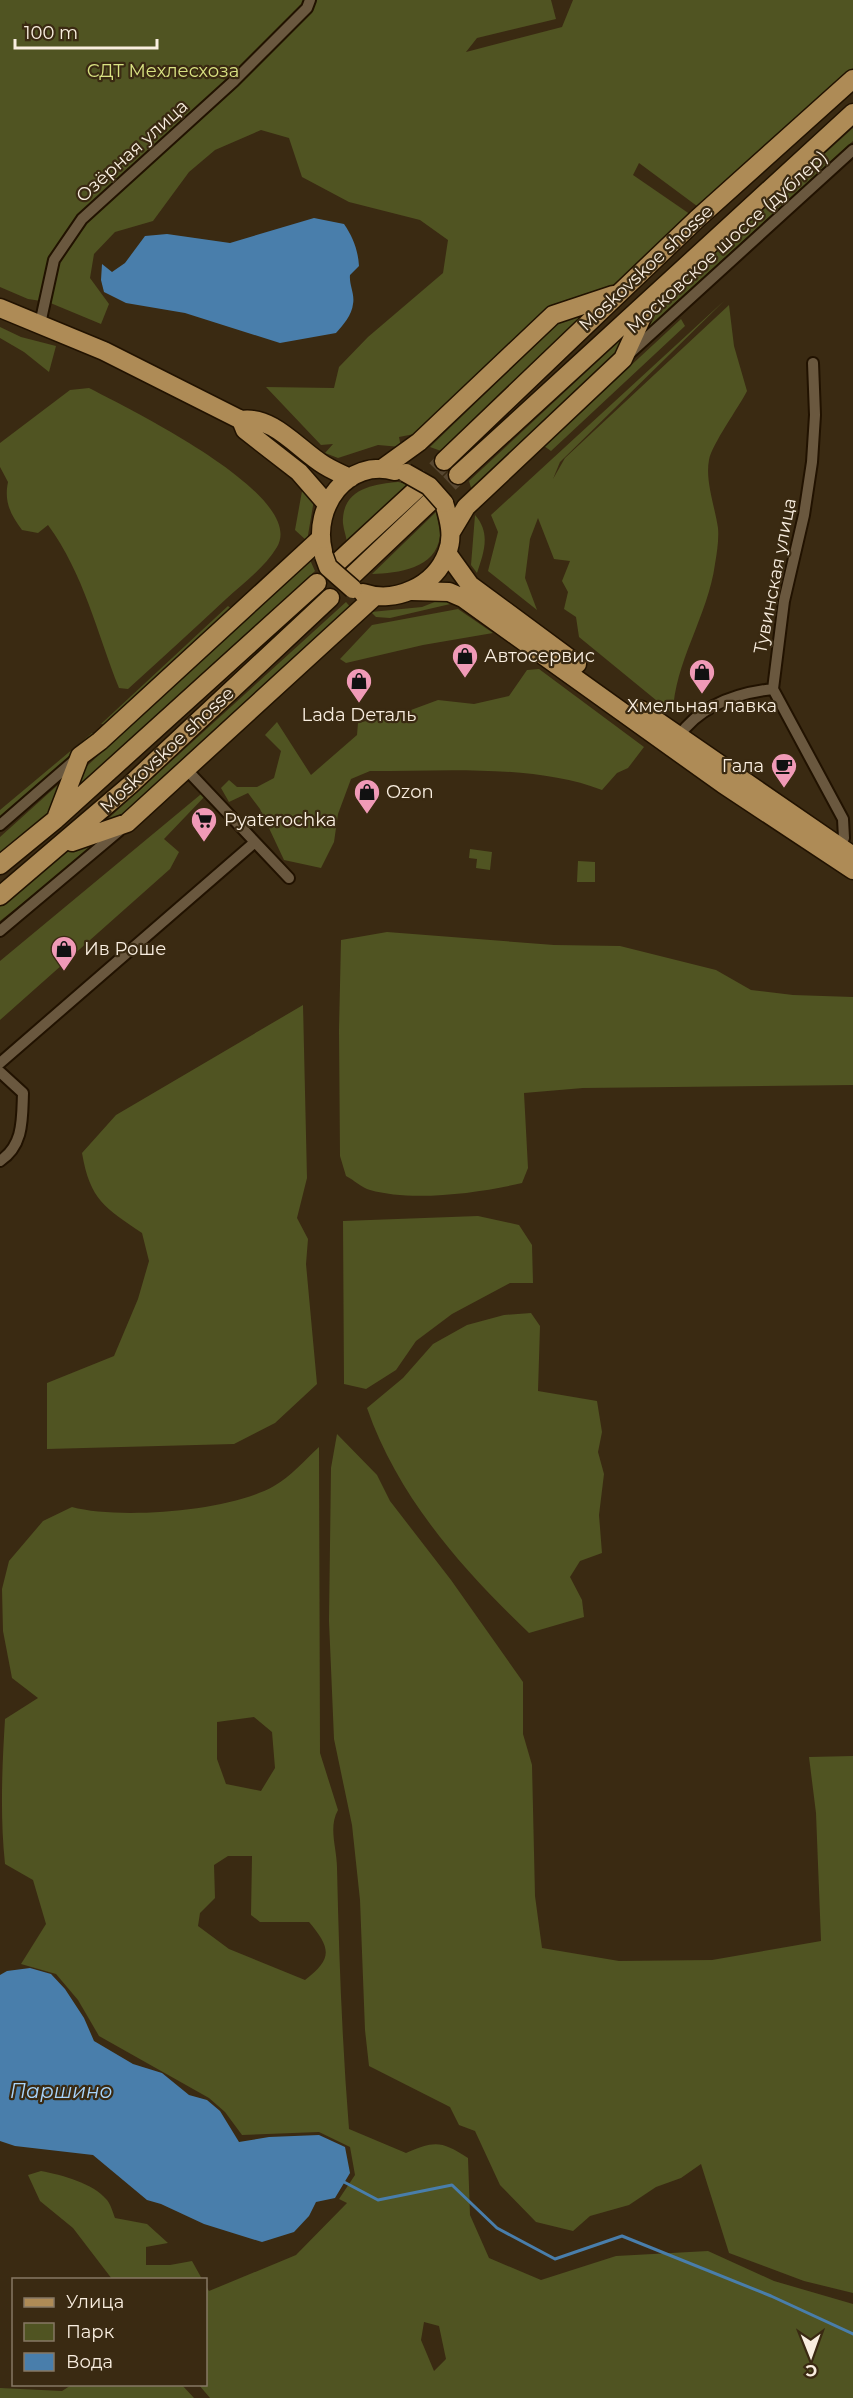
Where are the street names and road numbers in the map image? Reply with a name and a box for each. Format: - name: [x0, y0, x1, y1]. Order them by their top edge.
- street label: Озёрная улица: [72, 95, 192, 207]
- street label: Московское шоссе (дублер): [622, 146, 832, 338]
- street label: Moskovskoe shosse: [574, 200, 718, 336]
- street label: Тувинская улица: [749, 496, 801, 656]
- street label: Moskovskoe shosse: [95, 682, 239, 818]

